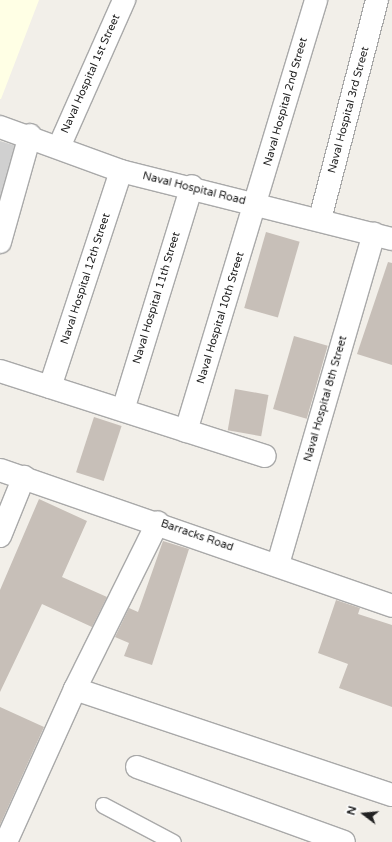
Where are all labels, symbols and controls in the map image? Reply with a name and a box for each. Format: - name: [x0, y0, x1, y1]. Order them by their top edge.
- street label: Naval Hospital 1st Street: [59, 12, 123, 136]
- street label: Naval Hospital 2nd Street: [261, 36, 311, 168]
- street label: Naval Hospital 3rd Street: [326, 45, 372, 175]
- street label: Naval Hospital Road: [141, 170, 247, 208]
- street label: Naval Hospital 12th Street: [59, 212, 113, 346]
- street label: Naval Hospital 11th Street: [131, 230, 183, 366]
- street label: Naval Hospital 10th Street: [195, 250, 247, 386]
- street label: Naval Hospital 8th Street: [302, 335, 350, 463]
- street label: Barracks Road: [159, 517, 235, 555]
- north arrow: [344, 794, 384, 834]
- text: N: [345, 805, 359, 817]

